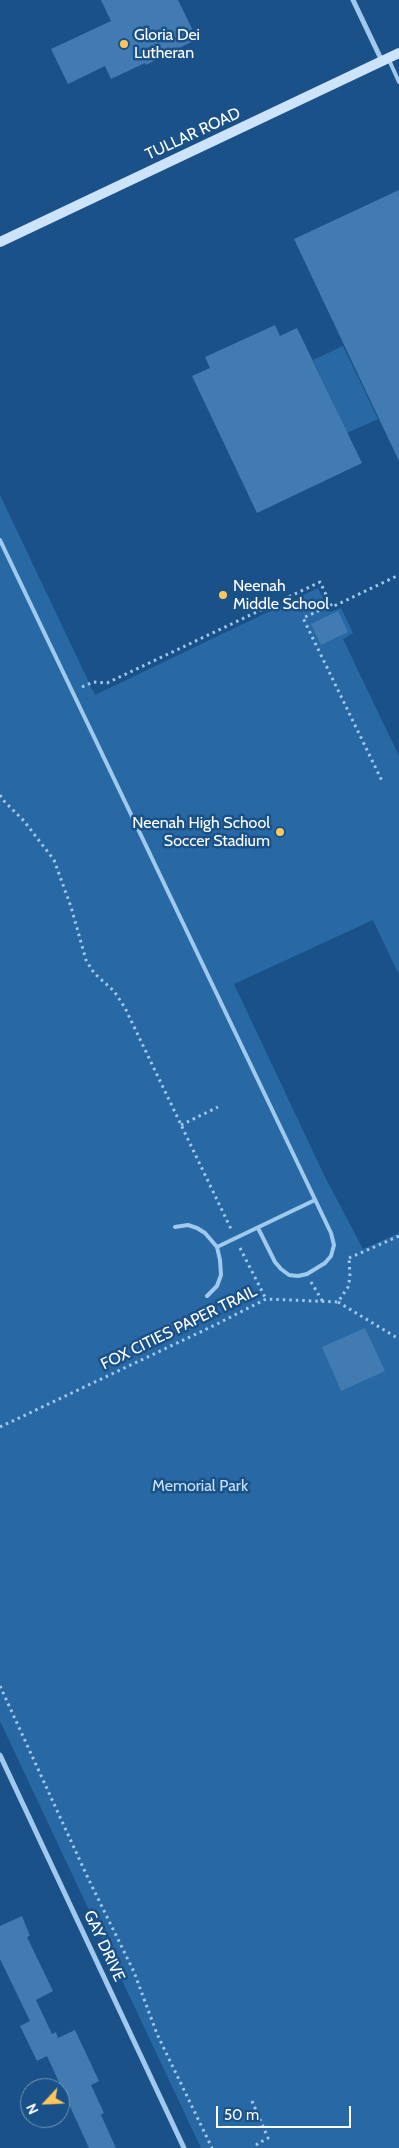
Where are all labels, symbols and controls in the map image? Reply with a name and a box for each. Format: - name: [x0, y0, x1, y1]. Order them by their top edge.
- place label: Gloria Dei Lutheran: [134, 25, 200, 63]
- marker: Gloria Dei Lutheran: [118, 38, 130, 50]
- street label: TULLAR ROAD: [142, 104, 244, 164]
- place label: Neenah Middle School: [233, 576, 329, 614]
- marker: Neenah Middle School: [217, 589, 229, 601]
- place label: Neenah High School Soccer Stadium: [132, 813, 270, 851]
- marker: Neenah High School Soccer Stadium: [274, 826, 286, 838]
- street label: FOX CITIES PAPER TRAIL: [98, 1282, 260, 1374]
- park label: Memorial Park: [152, 1476, 248, 1496]
- street label: GAY DRIVE: [79, 1907, 129, 1985]
- north arrow: [20, 2078, 70, 2128]
- scale bar: [219, 2096, 354, 2128]
- text: N: [22, 2101, 43, 2117]
- text: 50 m: [224, 2106, 259, 2124]

